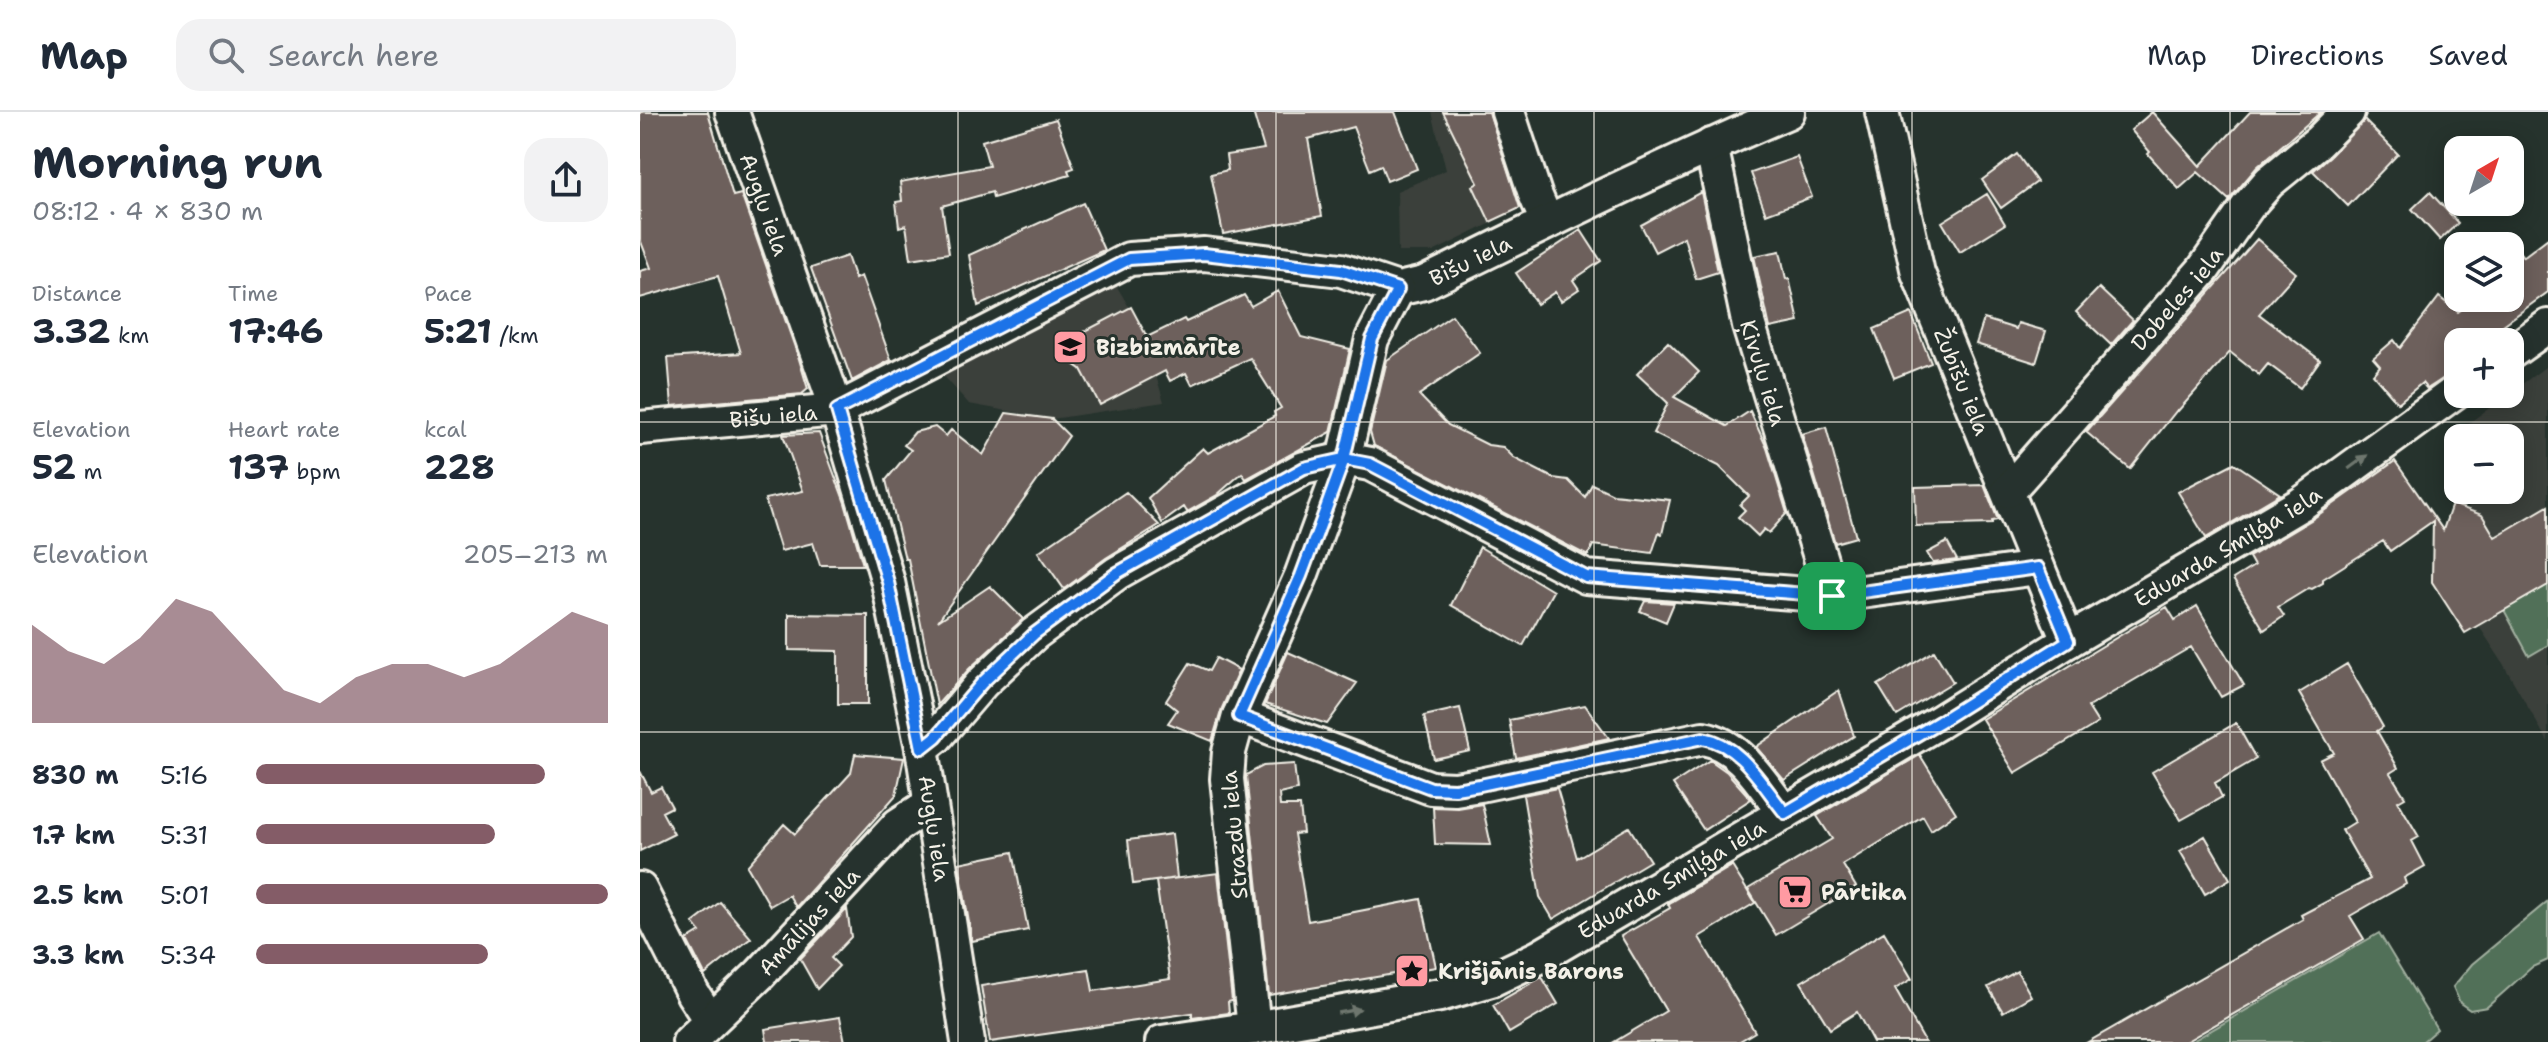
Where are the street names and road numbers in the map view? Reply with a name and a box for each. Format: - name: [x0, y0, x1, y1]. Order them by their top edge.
- street label: Augļu iela: [733, 149, 796, 260]
- street label: Bišu iela: [1425, 228, 1517, 293]
- street label: Dobeles iela: [2124, 241, 2230, 357]
- street label: Ķivuļu iela: [1732, 316, 1793, 430]
- street label: Žubīšu iela: [1927, 324, 1997, 440]
- street label: Bišu iela: [728, 398, 819, 435]
- street label: Eduarda Smiļģa iela: [2129, 480, 2328, 614]
- street label: Strazdu iela: [1214, 769, 1255, 900]
- street label: Augļu iela: [911, 773, 957, 884]
- street label: Eduarda Smiļģa iela: [1573, 813, 1771, 946]
- street label: Amālijas iela: [752, 861, 867, 982]

